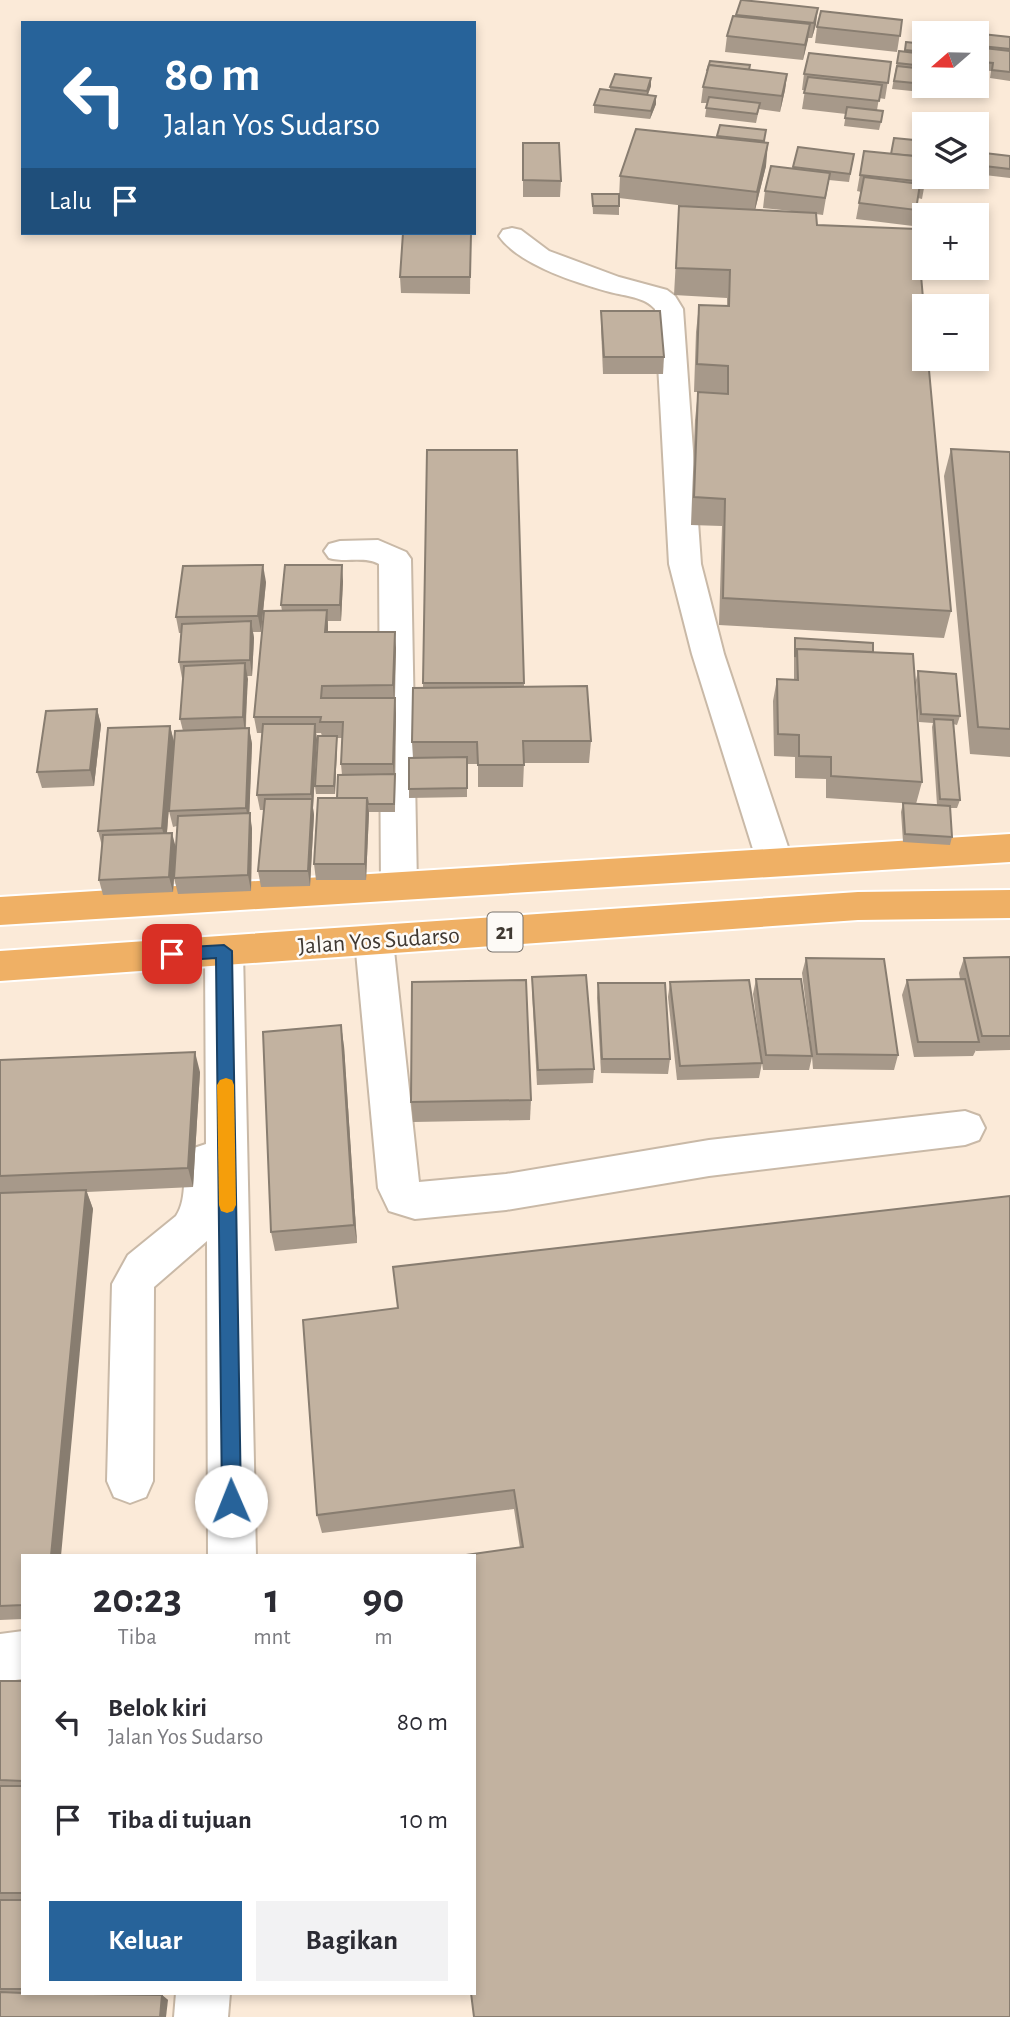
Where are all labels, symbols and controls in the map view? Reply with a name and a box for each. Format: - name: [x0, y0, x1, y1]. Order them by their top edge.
- north arrow: [912, 21, 989, 98]
- map controls: [912, 21, 989, 371]
- icon: left: [49, 49, 140, 140]
- text: 80 m: [164, 51, 261, 100]
- text: Jalan Yos Sudarso: [164, 109, 380, 141]
- button: layers: [912, 112, 989, 189]
- icon: arrive: [106, 182, 144, 220]
- text: Lalu: [49, 188, 92, 214]
- button: +: [912, 203, 989, 280]
- button: −: [912, 294, 989, 371]
- road number: 21: [488, 912, 522, 951]
- street label: Jalan Yos Sudarso: [297, 923, 461, 959]
- pin: [142, 924, 202, 984]
- icon: arrive: [153, 935, 191, 973]
- position arrow: [194, 1464, 268, 1538]
- text: 20:23: [93, 1578, 182, 1620]
- text: 1: [264, 1578, 280, 1620]
- text: 90: [362, 1578, 404, 1620]
- text: Tiba: [118, 1626, 157, 1649]
- text: mnt: [253, 1626, 291, 1649]
- text: m: [374, 1626, 393, 1649]
- text: Belok kiri: [108, 1695, 207, 1721]
- icon: left: [49, 1703, 87, 1741]
- text: 80 m: [397, 1709, 448, 1735]
- text: Jalan Yos Sudarso: [108, 1726, 263, 1749]
- icon: arrive: [49, 1801, 87, 1839]
- text: Tiba di tujuan: [108, 1807, 252, 1833]
- text: 10 m: [400, 1807, 448, 1833]
- button: Keluar: [49, 1901, 242, 1981]
- button: Bagikan: [256, 1901, 448, 1981]

